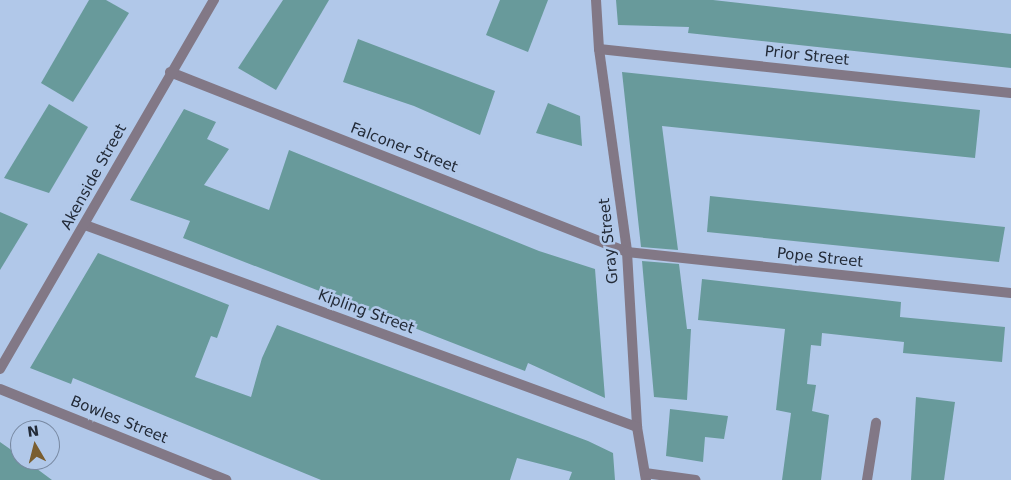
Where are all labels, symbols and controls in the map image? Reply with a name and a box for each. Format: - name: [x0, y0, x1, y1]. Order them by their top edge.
- street label: Prior Street: [764, 43, 850, 69]
- street label: Falconer Street: [348, 119, 460, 177]
- street label: Akenside Street: [57, 121, 131, 233]
- street label: Gray Street: [596, 197, 622, 285]
- street label: Pope Street: [776, 245, 864, 271]
- street label: Kipling Street: [315, 286, 417, 338]
- street label: Bowles Street: [68, 392, 170, 448]
- north arrow: [10, 420, 60, 470]
- text: N: [26, 422, 40, 440]

